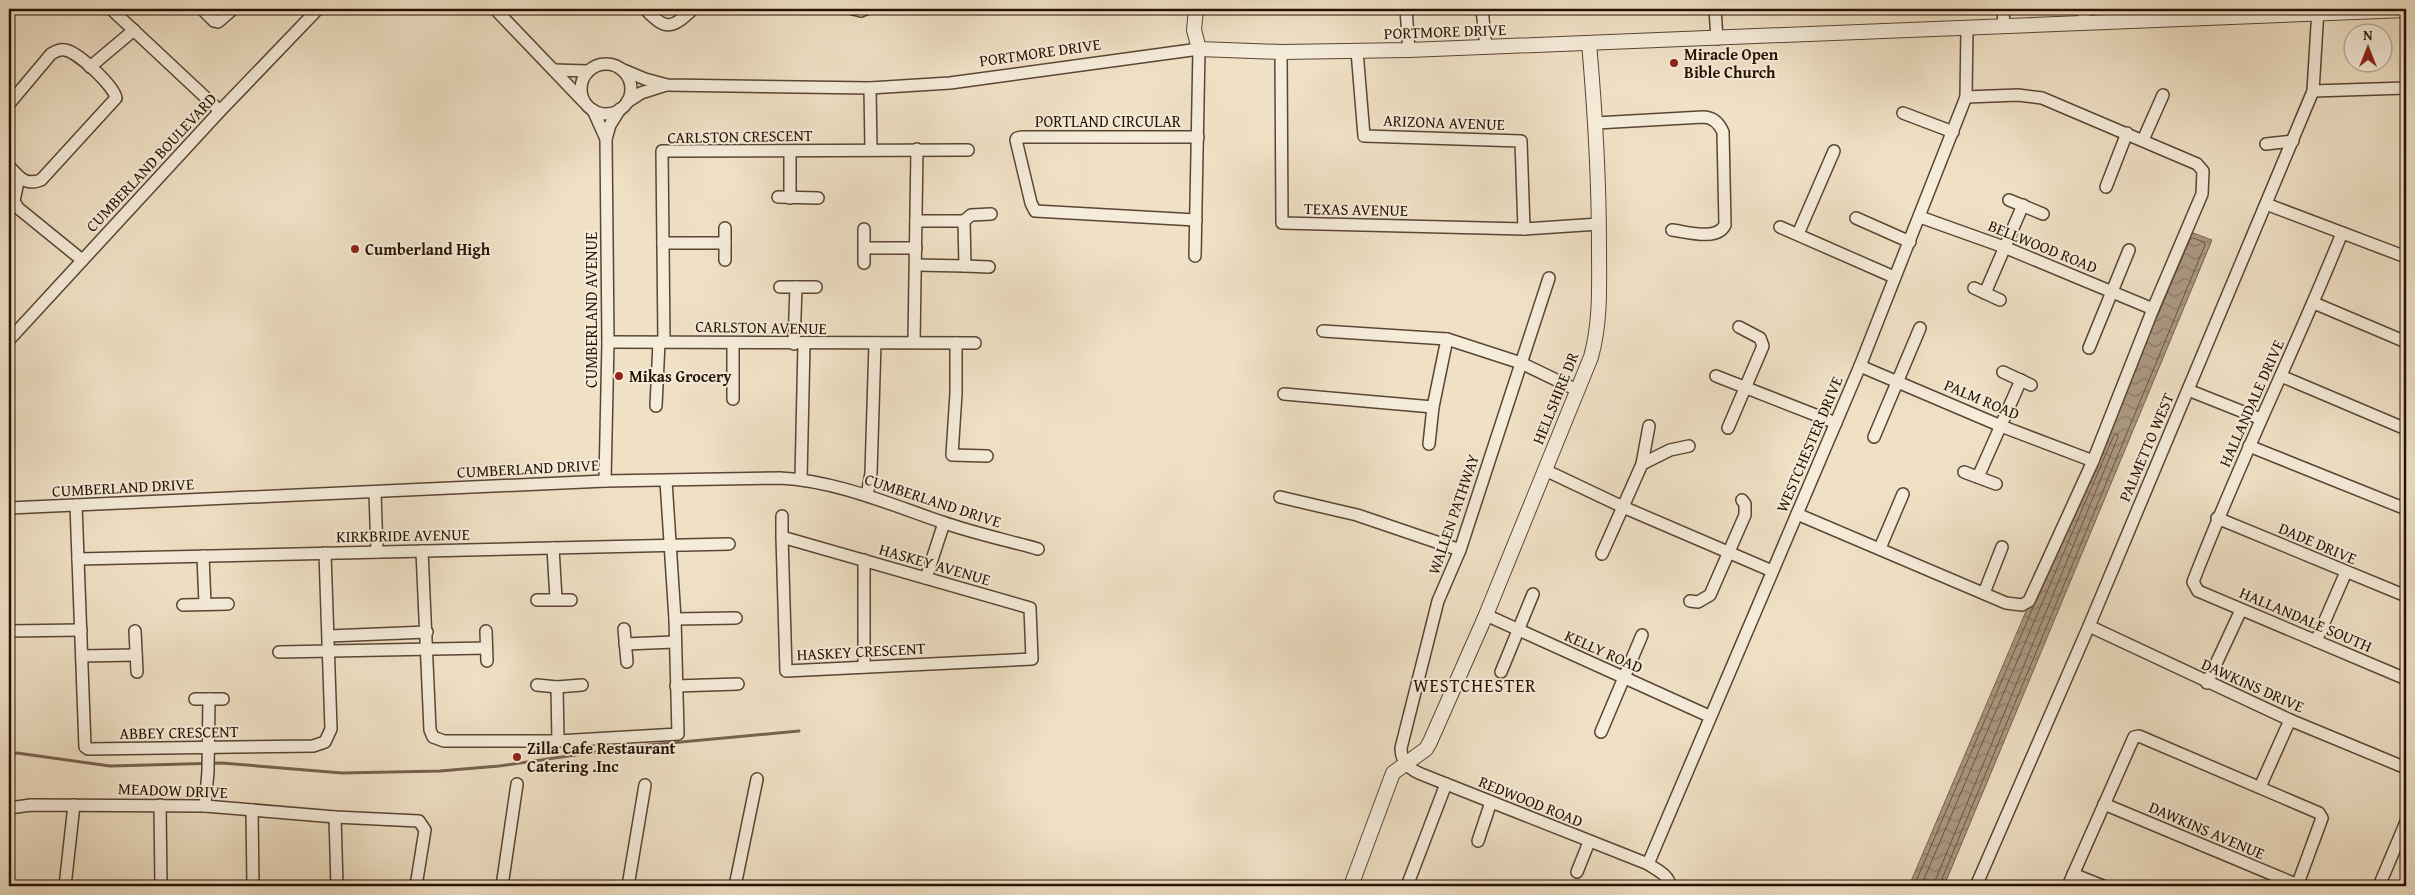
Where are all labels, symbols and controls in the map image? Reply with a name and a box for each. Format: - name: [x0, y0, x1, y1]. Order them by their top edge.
- street label: PORTMORE DRIVE: [1383, 17, 1507, 45]
- north arrow: [2342, 22, 2392, 72]
- text: N: [2363, 25, 2373, 45]
- street label: PORTMORE DRIVE: [978, 32, 1102, 72]
- place label: Miracle Open Bible Church: [1684, 42, 1779, 84]
- marker: Miracle Open Bible Church: [1668, 57, 1680, 69]
- street label: CUMBERLAND BOULEVARD: [80, 87, 222, 237]
- street label: ARIZONA AVENUE: [1383, 108, 1505, 136]
- street label: PORTLAND CIRCULAR: [1035, 109, 1182, 133]
- street label: CARLSTON CRESCENT: [667, 123, 813, 149]
- street label: TEXAS AVENUE: [1304, 196, 1408, 222]
- street label: BELLWOOD ROAD: [1985, 213, 2102, 279]
- street label: CUMBERLAND AVENUE: [579, 232, 603, 388]
- place label: Cumberland High: [365, 237, 491, 261]
- marker: Cumberland High: [349, 243, 361, 255]
- street label: CARLSTON AVENUE: [695, 314, 827, 340]
- street label: HALLANDALE DRIVE: [2212, 336, 2290, 470]
- street label: HELLSHIRE DR: [1526, 348, 1585, 448]
- place label: Mikas Grocery: [629, 364, 732, 388]
- marker: Mikas Grocery: [613, 370, 625, 382]
- street label: WESTCHESTER DRIVE: [1769, 372, 1849, 516]
- street label: PALM ROAD: [1941, 372, 2024, 426]
- street label: PALMETTO WEST: [2112, 389, 2180, 505]
- street label: WALLEN PATHWAY: [1421, 450, 1485, 578]
- street label: CUMBERLAND DRIVE: [456, 452, 600, 484]
- street label: CUMBERLAND DRIVE: [862, 467, 1004, 533]
- street label: CUMBERLAND DRIVE: [51, 471, 195, 503]
- street label: DADE DRIVE: [2275, 516, 2361, 570]
- street label: KIRKBRIDE AVENUE: [336, 522, 470, 548]
- street label: HASKEY AVENUE: [876, 537, 994, 591]
- street label: HALLANDALE SOUTH: [2236, 580, 2376, 658]
- street label: KELLY ROAD: [1561, 623, 1647, 679]
- street label: HASKEY CRESCENT: [796, 636, 926, 666]
- street label: DAWKINS DRIVE: [2198, 652, 2308, 718]
- district label: WESTCHESTER: [1413, 672, 1537, 699]
- street label: ABBEY CRESCENT: [119, 719, 239, 745]
- place label: Zilla Cafe Restaurant Catering .Inc: [527, 736, 676, 778]
- marker: Zilla Cafe Restaurant Catering .Inc: [511, 751, 523, 763]
- street label: REDWOOD ROAD: [1475, 769, 1587, 833]
- street label: MEADOW DRIVE: [118, 776, 228, 804]
- street label: DAWKINS AVENUE: [2145, 795, 2269, 865]

